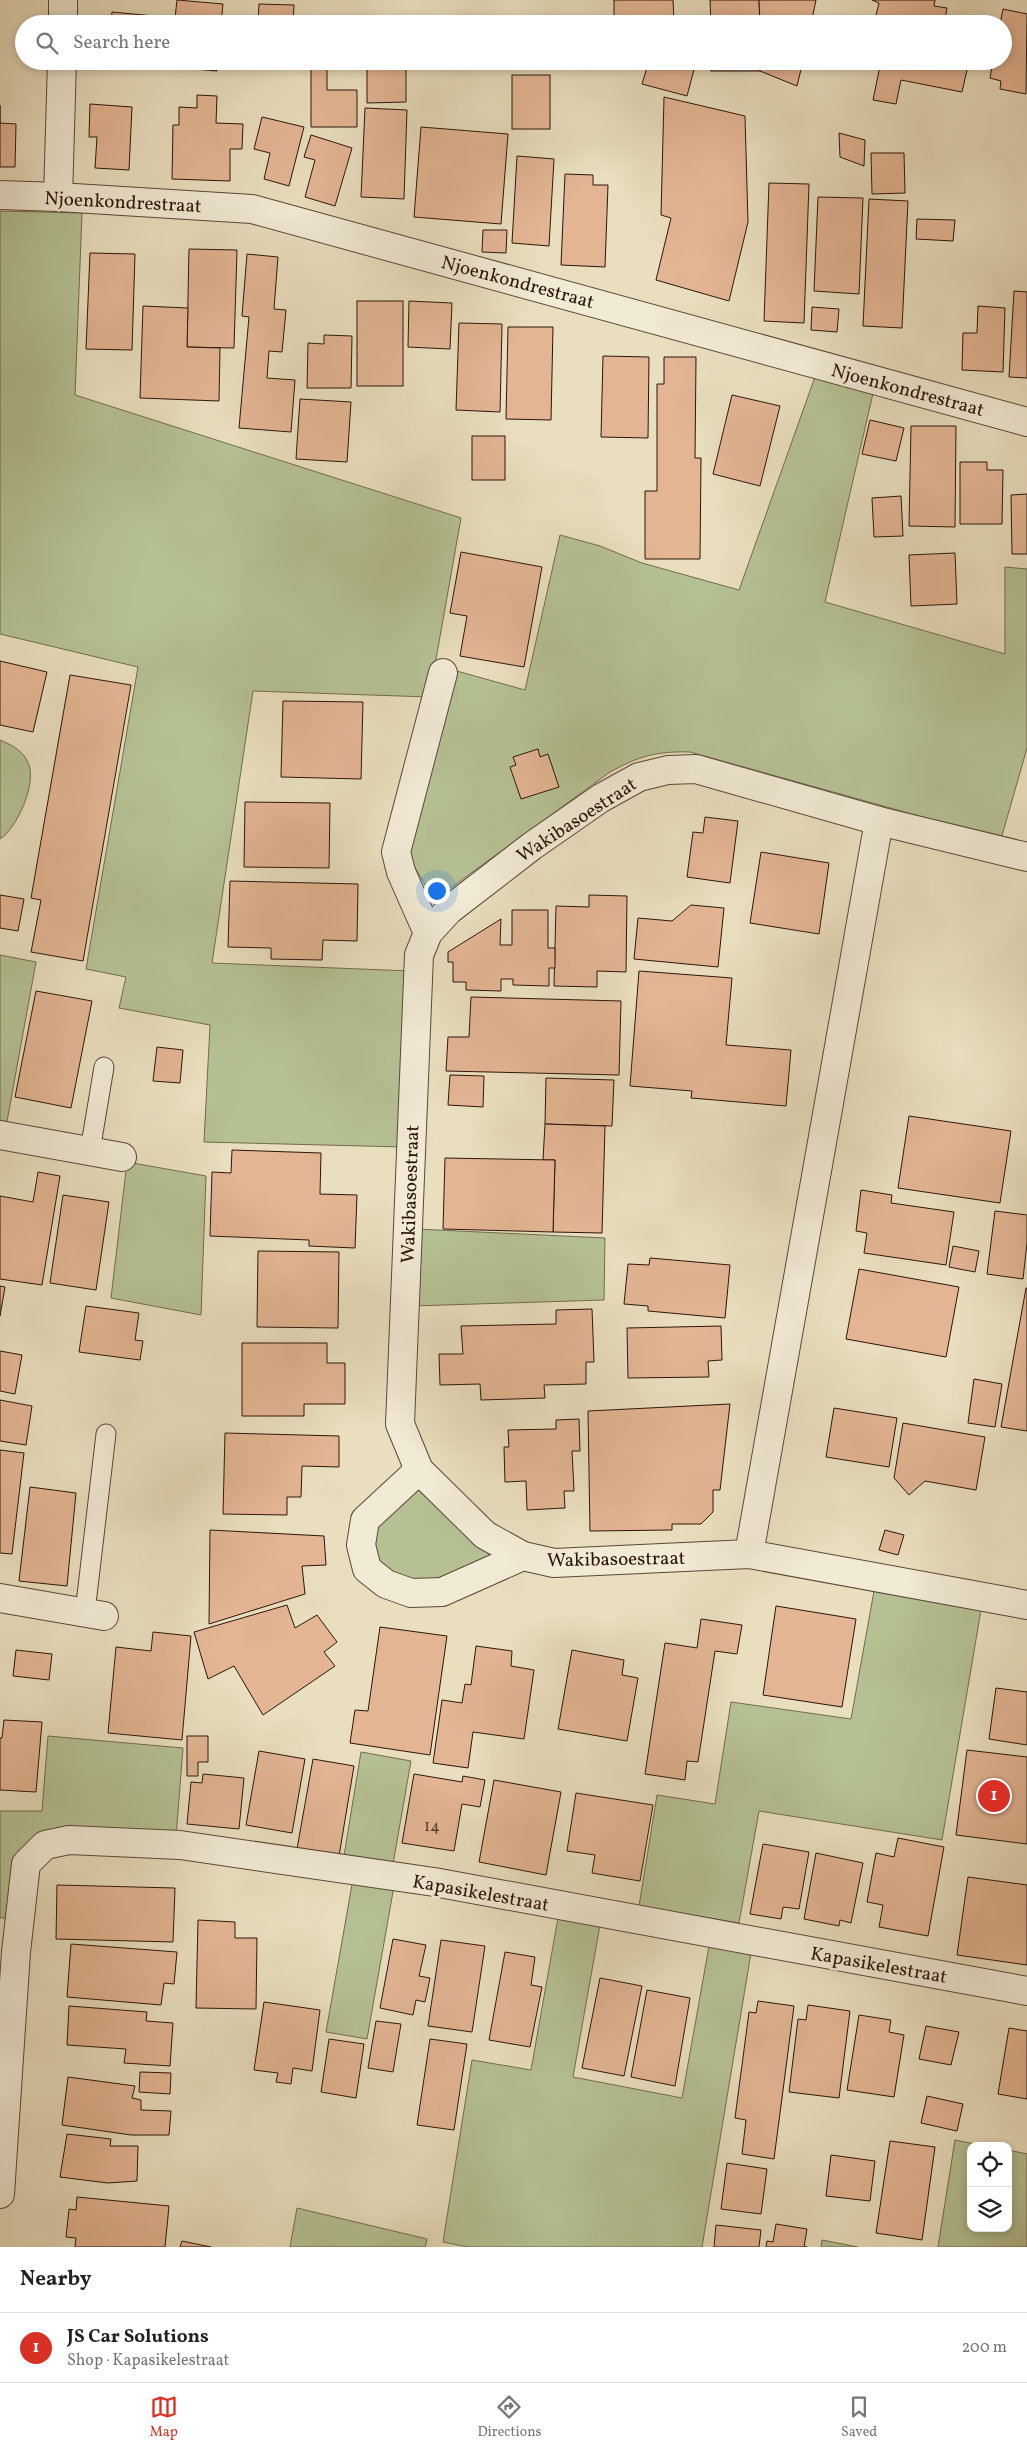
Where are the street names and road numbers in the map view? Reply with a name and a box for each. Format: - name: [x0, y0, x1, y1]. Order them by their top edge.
- street label: Njoenkondrestraat: [44, 186, 202, 220]
- street label: Njoenkondrestraat: [438, 250, 597, 316]
- street label: Njoenkondrestraat: [828, 358, 987, 424]
- street label: Wakibasoestraat: [512, 772, 642, 869]
- street label: Wakibasoestraat: [396, 1124, 426, 1264]
- street label: Wakibasoestraat: [547, 1546, 686, 1574]
- street label: Kapasikelestraat: [410, 1869, 551, 1919]
- street label: Kapasikelestraat: [808, 1941, 949, 1991]

